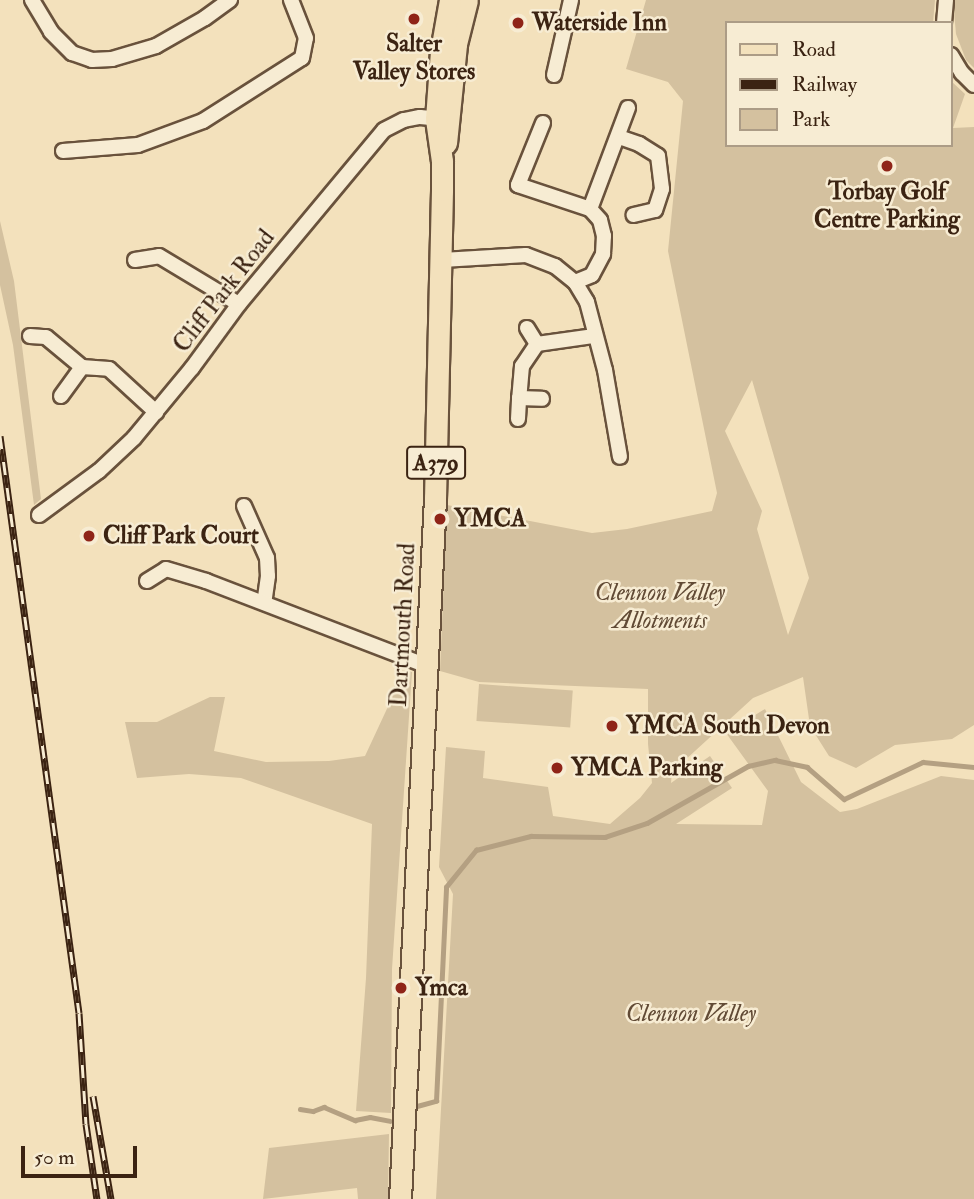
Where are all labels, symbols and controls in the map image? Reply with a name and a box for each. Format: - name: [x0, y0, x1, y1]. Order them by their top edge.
- place label: Waterside Inn: [532, 9, 667, 37]
- marker: Salter Valley Stores: [406, 11, 422, 27]
- marker: Waterside Inn: [510, 15, 526, 31]
- legend: [726, 21, 953, 147]
- place label: Salter Valley Stores: [353, 30, 475, 86]
- text: Road: [792, 36, 836, 63]
- text: Railway: [792, 71, 857, 98]
- text: Park: [792, 106, 830, 133]
- marker: Torbay Golf Centre Parking: [879, 158, 895, 174]
- place label: Torbay Golf Centre Parking: [814, 178, 960, 234]
- street label: Cliff Park Road: [167, 224, 281, 358]
- road number: A379: [404, 444, 467, 482]
- place label: YMCA: [454, 505, 526, 533]
- marker: YMCA: [432, 511, 448, 527]
- place label: Cliff Park Court: [103, 522, 259, 550]
- marker: Cliff Park Court: [81, 528, 97, 544]
- street label: Dartmouth Road: [384, 542, 422, 708]
- park label: Clennon Valley Allotments: [595, 579, 725, 635]
- place label: YMCA South Devon: [626, 712, 830, 740]
- marker: YMCA South Devon: [604, 718, 620, 734]
- place label: YMCA Parking: [571, 754, 723, 782]
- marker: YMCA Parking: [549, 760, 565, 776]
- place label: Ymca: [415, 974, 468, 1002]
- marker: Ymca: [393, 980, 409, 996]
- park label: Clennon Valley: [626, 1000, 756, 1028]
- scale bar: [24, 1132, 140, 1176]
- text: 50 m: [34, 1144, 75, 1171]

